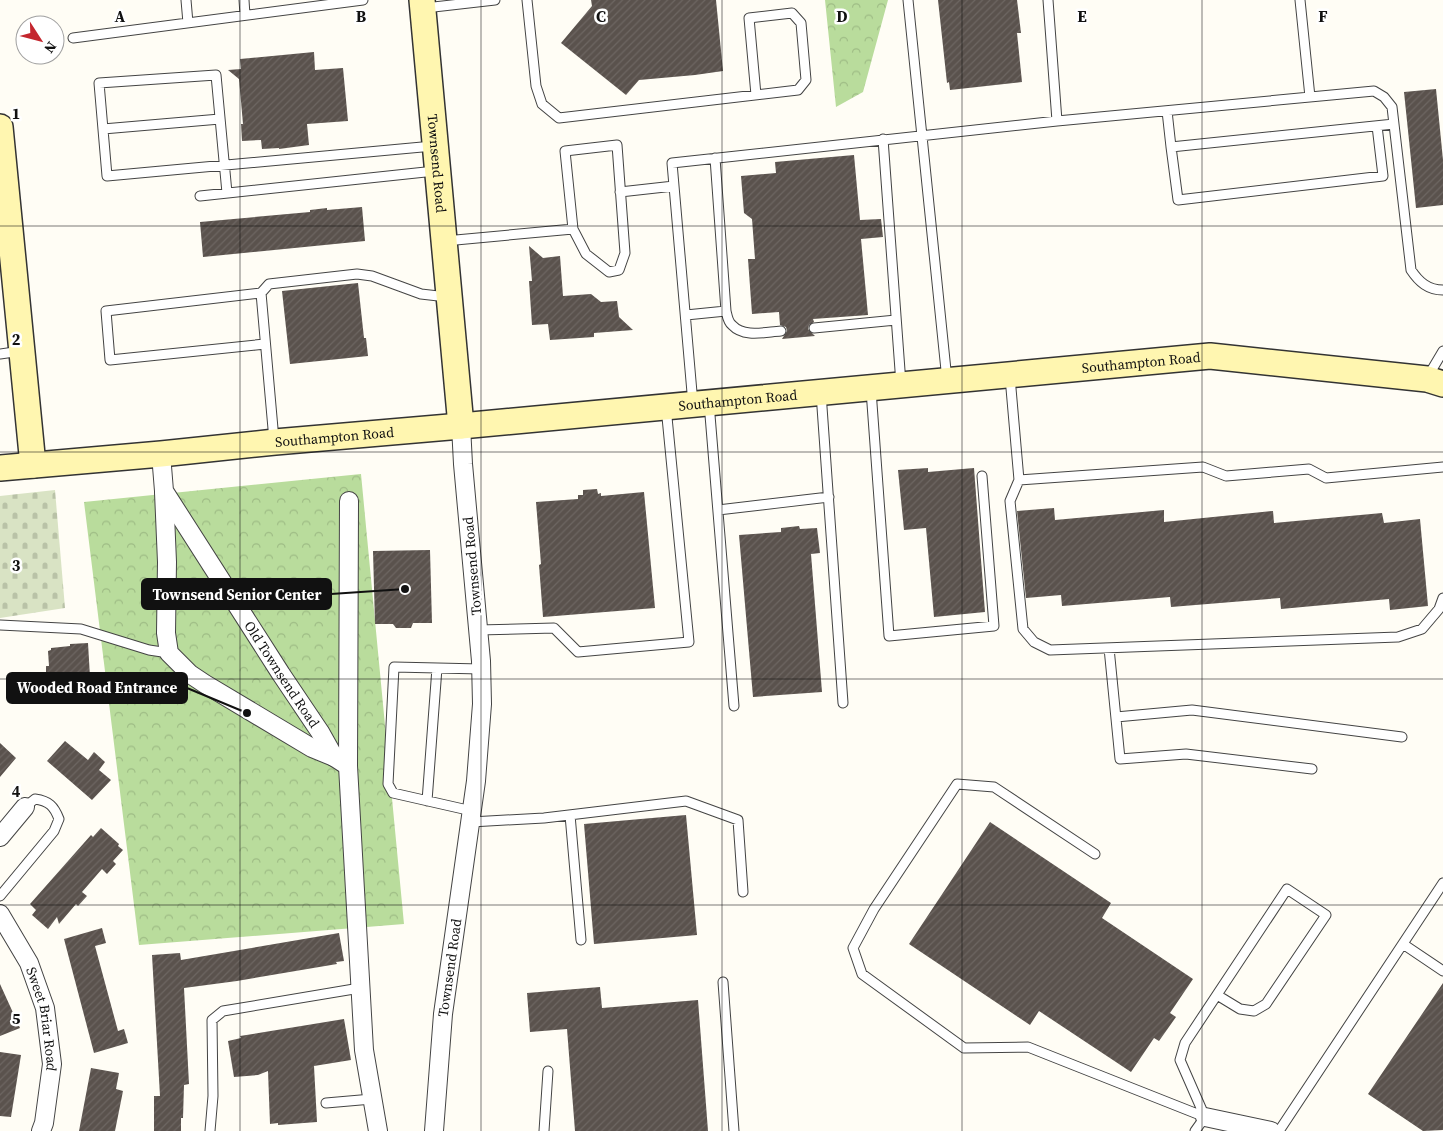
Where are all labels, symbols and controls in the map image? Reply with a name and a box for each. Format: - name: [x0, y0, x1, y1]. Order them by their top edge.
- text: A: [115, 5, 126, 27]
- text: B: [356, 5, 367, 27]
- text: C: [596, 5, 606, 27]
- text: D: [836, 5, 848, 27]
- text: E: [1077, 5, 1087, 27]
- text: F: [1318, 5, 1328, 27]
- north arrow: [15, 15, 65, 65]
- text: N: [39, 38, 62, 58]
- text: 1: [12, 102, 20, 124]
- street label: Townsend Road: [422, 113, 451, 214]
- text: 2: [12, 328, 21, 350]
- street label: Southampton Road: [1081, 347, 1201, 378]
- street label: Southampton Road: [678, 385, 798, 416]
- street label: Southampton Road: [274, 422, 395, 452]
- street label: Townsend Road: [458, 516, 486, 616]
- text: 3: [12, 554, 21, 576]
- callout: Townsend Senior Center: [142, 579, 331, 609]
- text: Townsend Senior Center: [153, 584, 321, 605]
- street label: Old Townsend Road: [240, 617, 324, 732]
- callout: Wooded Road Entrance: [7, 673, 187, 703]
- text: Wooded Road Entrance: [17, 677, 177, 698]
- text: 4: [12, 780, 21, 802]
- street label: Townsend Road: [433, 917, 466, 1018]
- street label: Sweet Briar Road: [21, 964, 62, 1072]
- text: 5: [12, 1007, 21, 1029]

